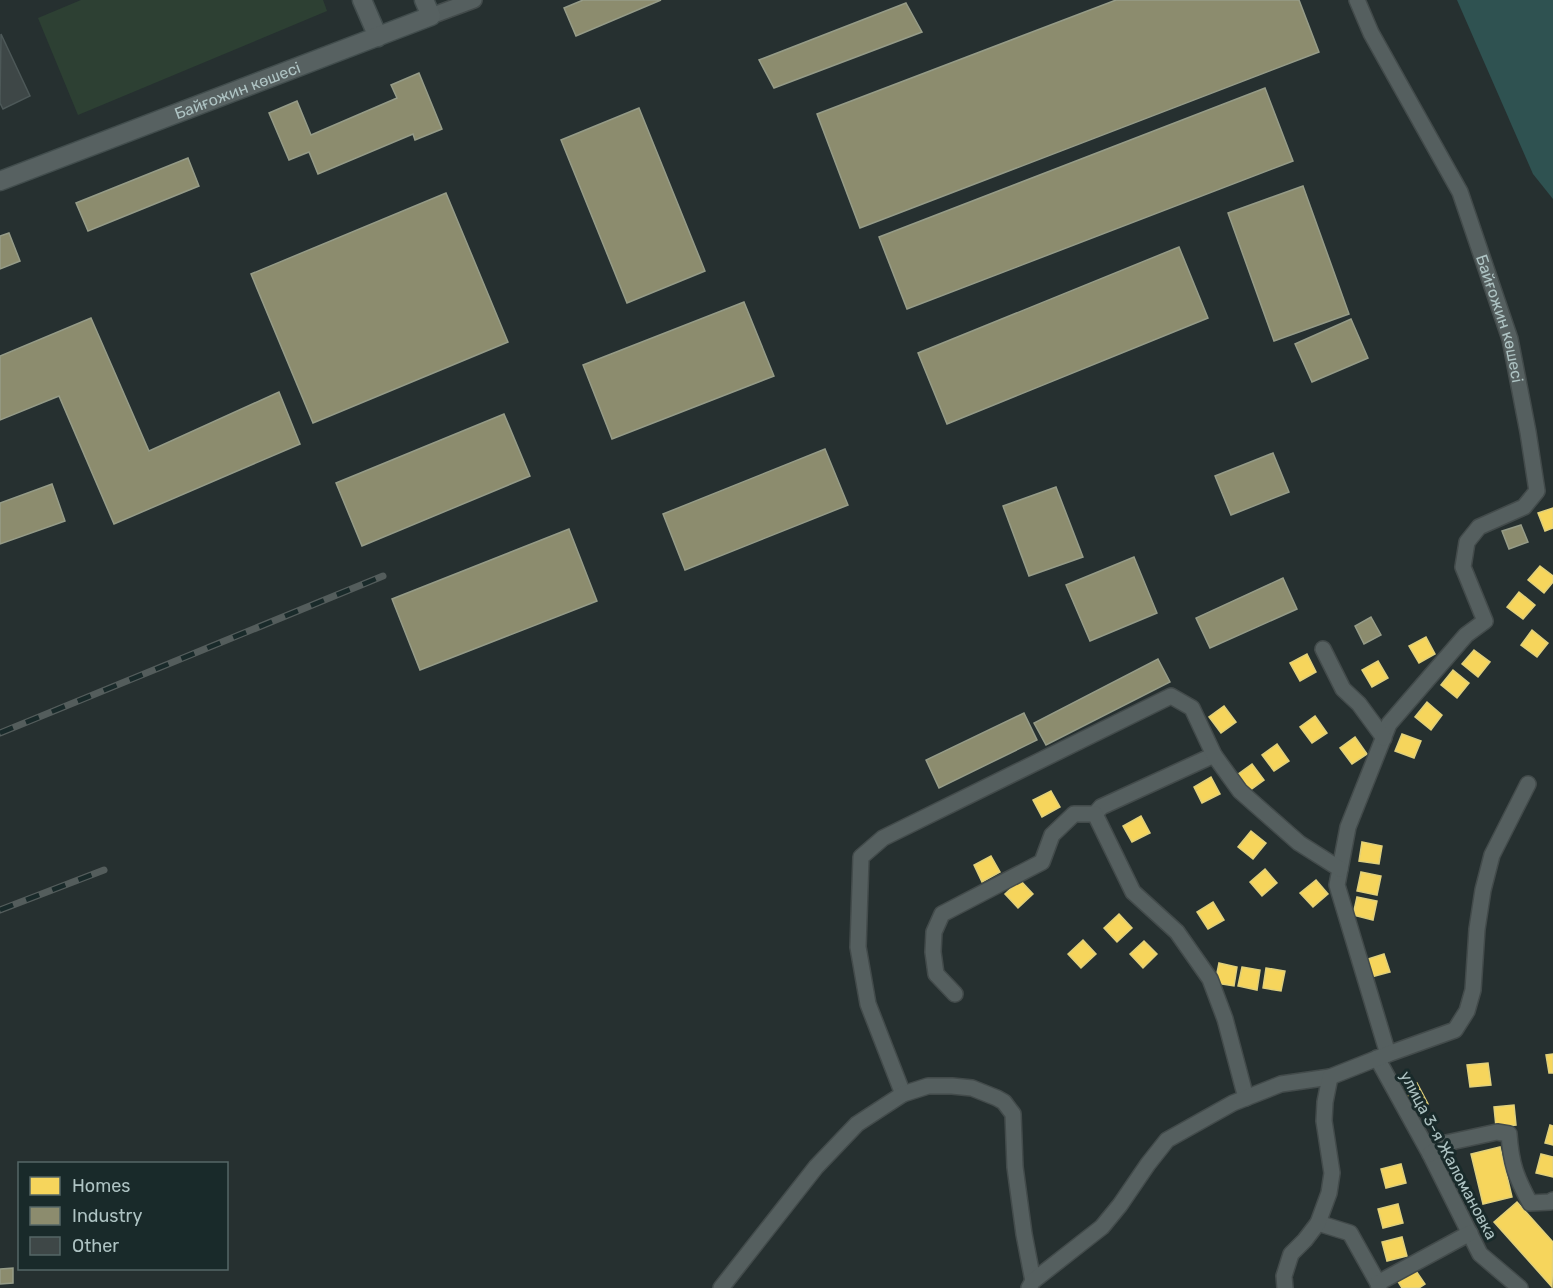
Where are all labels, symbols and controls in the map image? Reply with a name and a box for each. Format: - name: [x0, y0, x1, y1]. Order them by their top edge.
- street label: Байғожин көшесі: [172, 58, 303, 123]
- street label: Байғожин көшесі: [1472, 252, 1527, 384]
- street label: улица 3-я Жаломановка: [1396, 1068, 1501, 1243]
- legend: [18, 1162, 228, 1270]
- text: Homes: [72, 1175, 130, 1197]
- text: Industry: [72, 1205, 142, 1227]
- text: Other: [72, 1235, 119, 1257]

